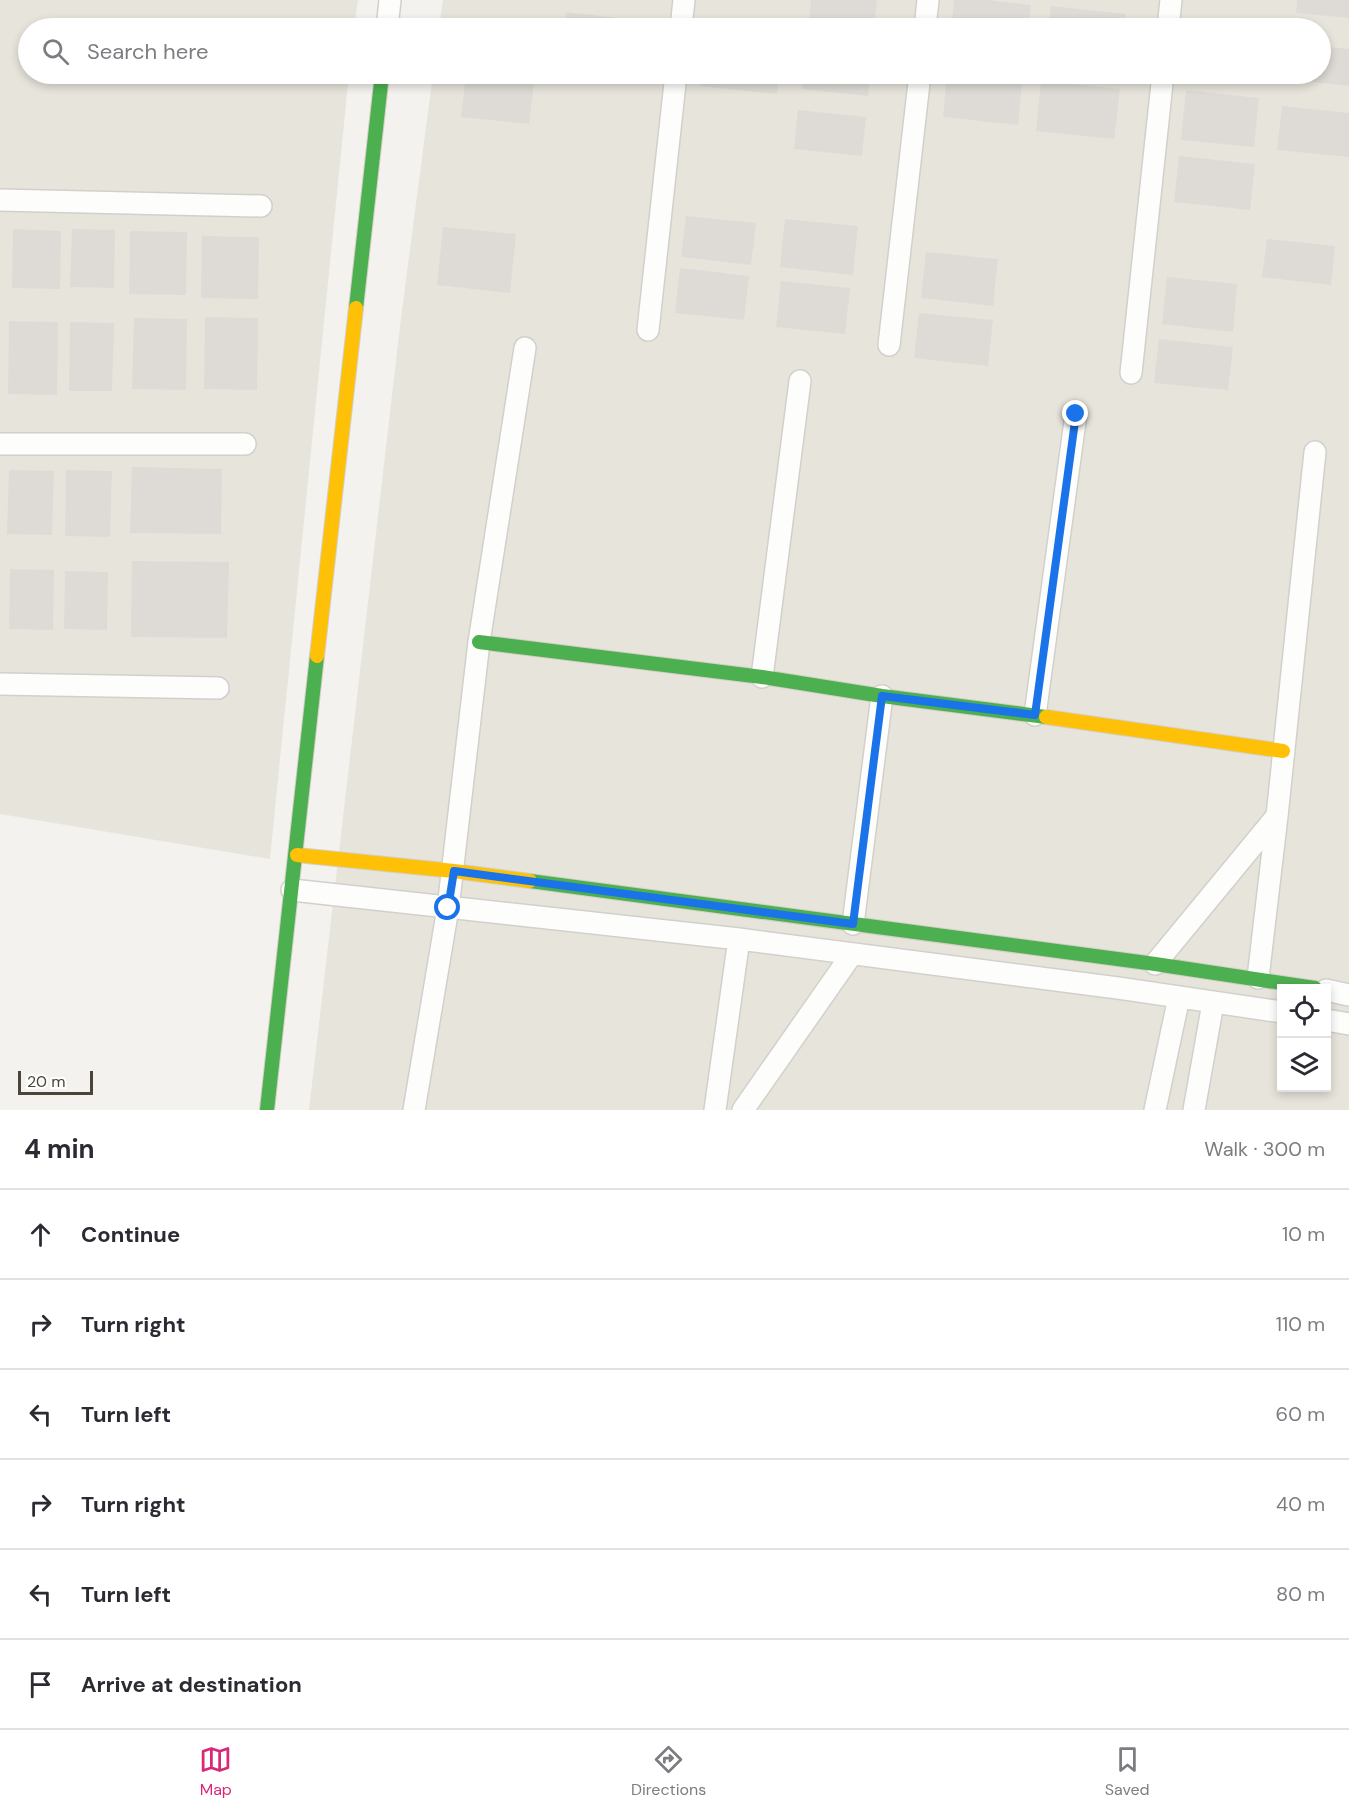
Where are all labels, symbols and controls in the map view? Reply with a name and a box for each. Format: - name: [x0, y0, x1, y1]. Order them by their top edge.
- search box: [18, 18, 1331, 84]
- icon: search: [39, 35, 72, 68]
- text: Search here: [87, 37, 208, 66]
- route end: [1062, 400, 1088, 426]
- route start: [434, 894, 460, 920]
- map controls: [1277, 984, 1331, 1092]
- button: locate: [1277, 984, 1331, 1038]
- button: layers: [1277, 1038, 1331, 1092]
- scale bar: [18, 1068, 93, 1096]
- text: 20 m: [27, 1071, 66, 1092]
- text: 4 min: [24, 1132, 95, 1166]
- text: Walk · 300 m: [1204, 1136, 1325, 1162]
- icon: ahead: [24, 1218, 57, 1251]
- text: Continue: [81, 1220, 180, 1249]
- text: 10 m: [1282, 1221, 1325, 1247]
- icon: right: [24, 1308, 57, 1341]
- text: Turn right: [81, 1310, 186, 1339]
- text: 110 m: [1276, 1311, 1325, 1337]
- icon: left: [24, 1398, 57, 1431]
- text: Turn left: [81, 1400, 171, 1429]
- text: 60 m: [1276, 1401, 1325, 1427]
- icon: right: [24, 1488, 57, 1521]
- text: Turn right: [81, 1490, 186, 1519]
- text: 40 m: [1276, 1491, 1325, 1517]
- icon: left: [24, 1578, 57, 1611]
- text: Turn left: [81, 1580, 171, 1609]
- text: 80 m: [1276, 1581, 1325, 1607]
- icon: arrive: [24, 1668, 57, 1701]
- text: Arrive at destination: [81, 1670, 302, 1699]
- tab: Map: [199, 1743, 232, 1800]
- tab: Directions: [631, 1743, 706, 1800]
- tab: Saved: [1105, 1743, 1150, 1800]

